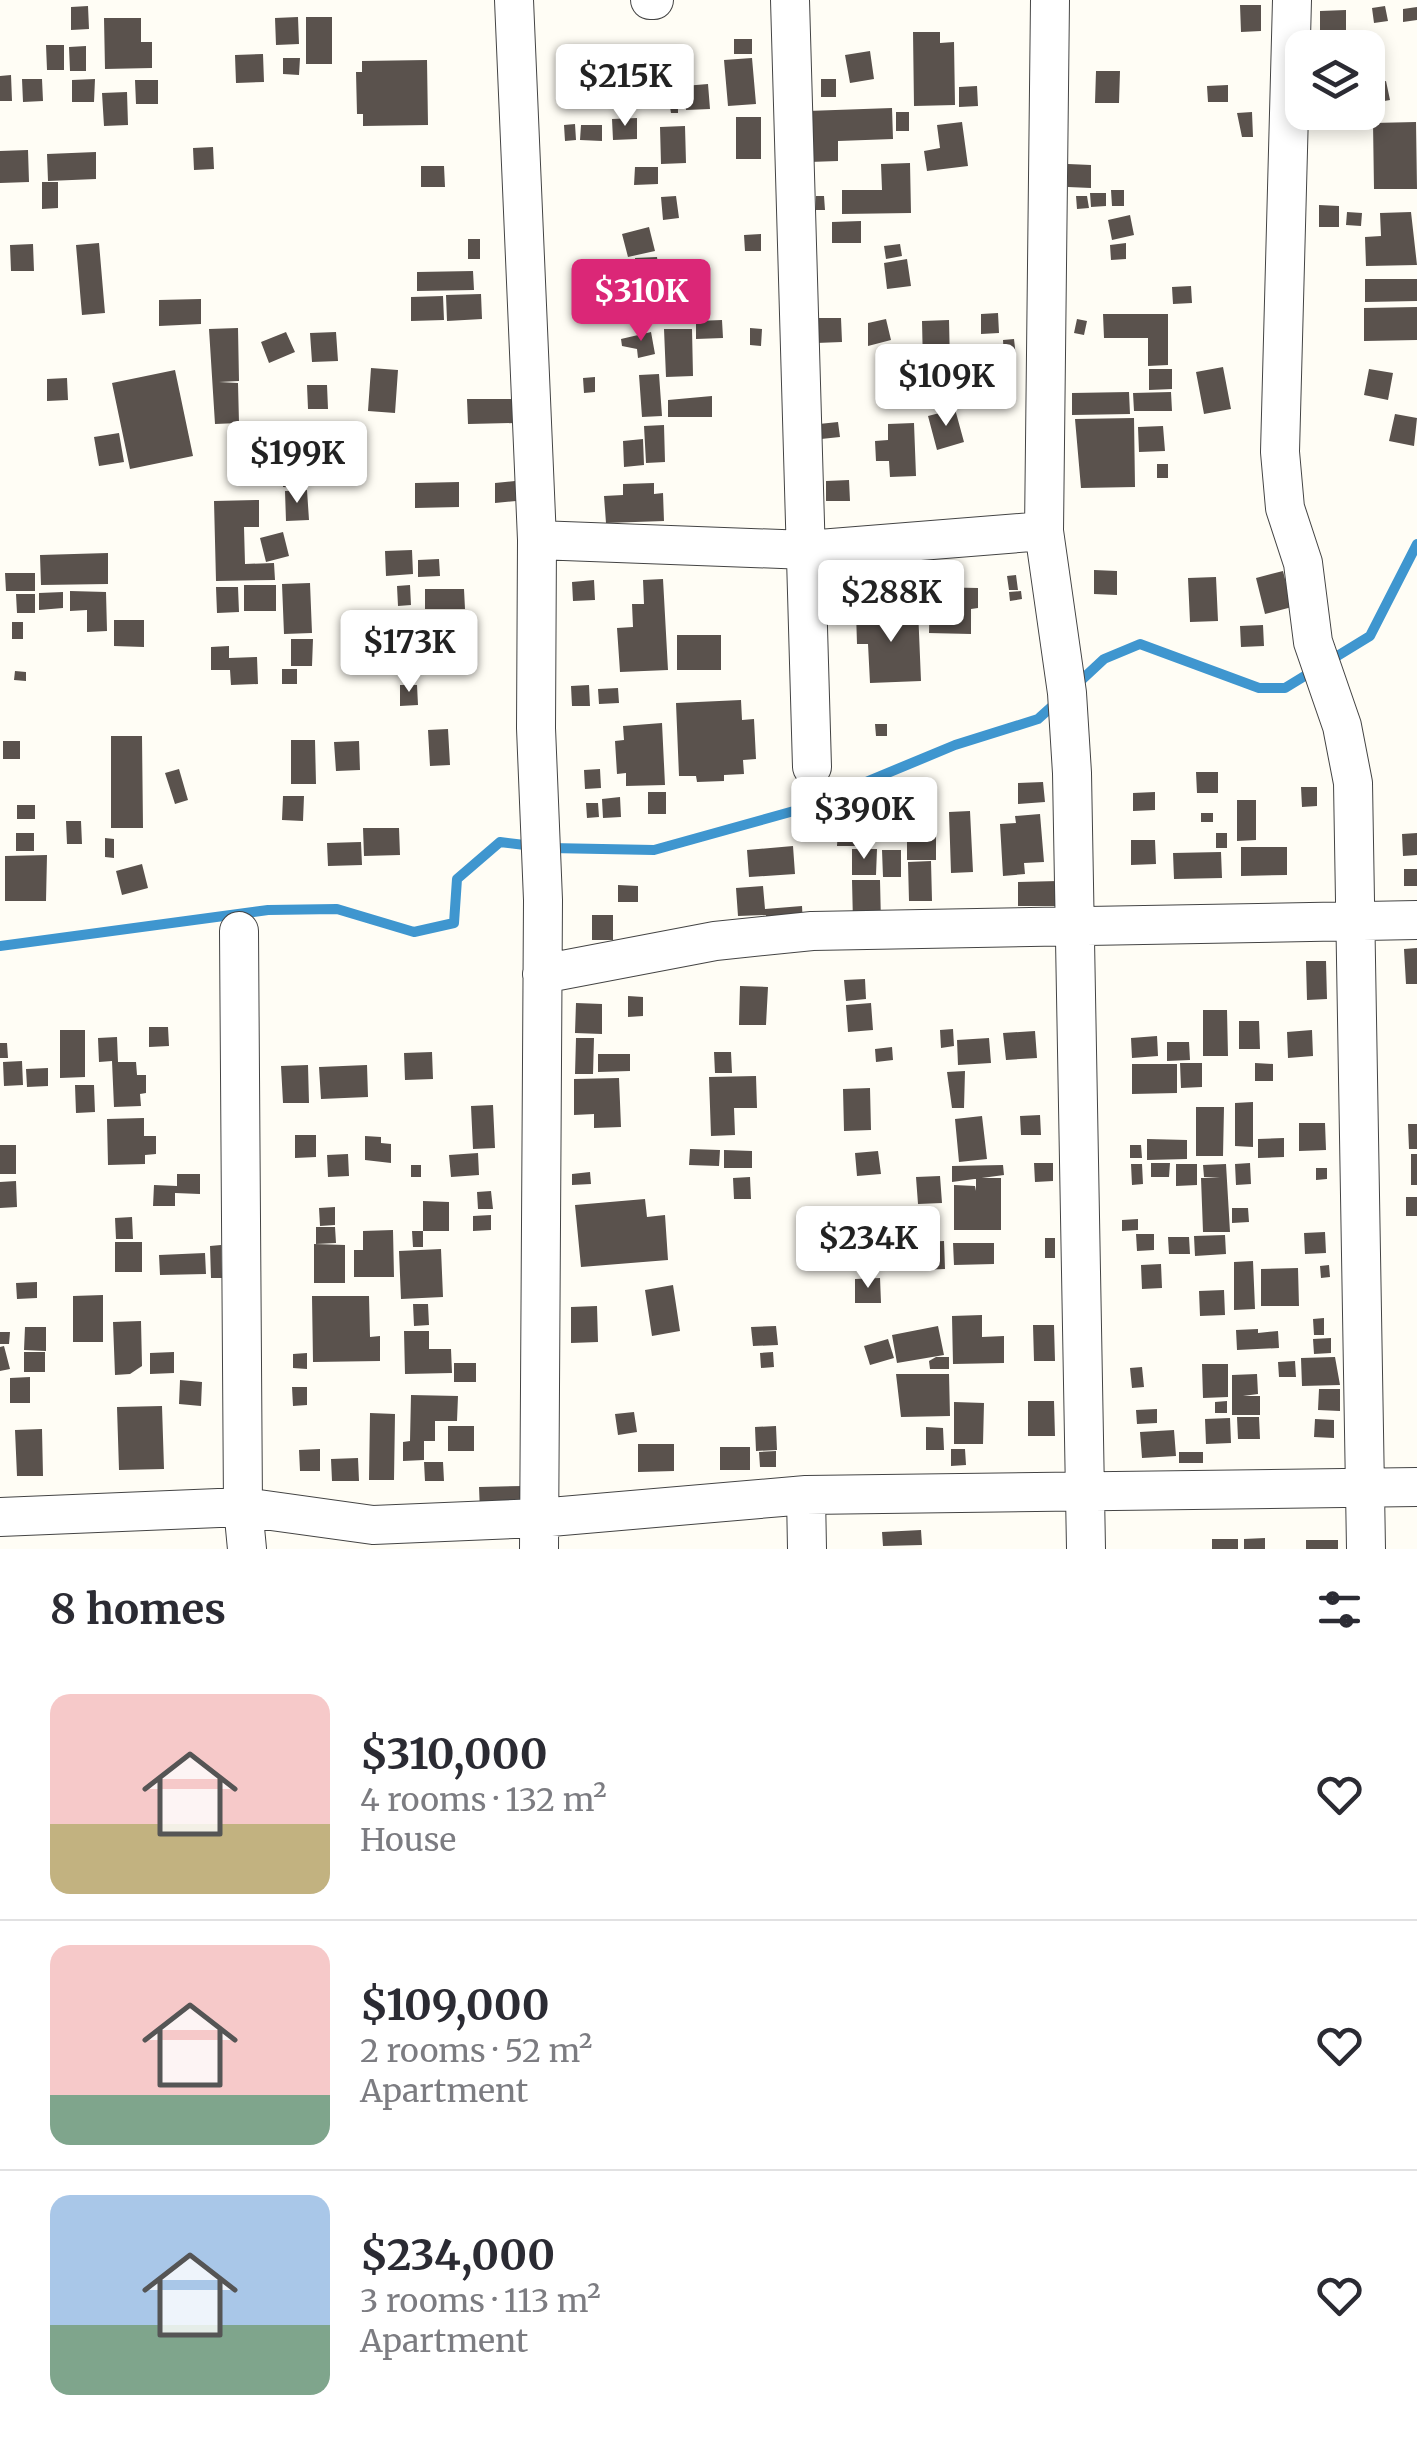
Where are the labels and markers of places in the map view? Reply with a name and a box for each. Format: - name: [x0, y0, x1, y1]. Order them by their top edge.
- pin: $215K: [555, 44, 695, 129]
- pin: $310K: [571, 259, 711, 344]
- pin: $109K: [876, 344, 1016, 429]
- pin: $199K: [227, 421, 367, 506]
- pin: $288K: [821, 560, 961, 645]
- pin: $173K: [339, 610, 479, 695]
- pin: $390K: [794, 777, 934, 862]
- pin: $234K: [798, 1206, 938, 1291]

